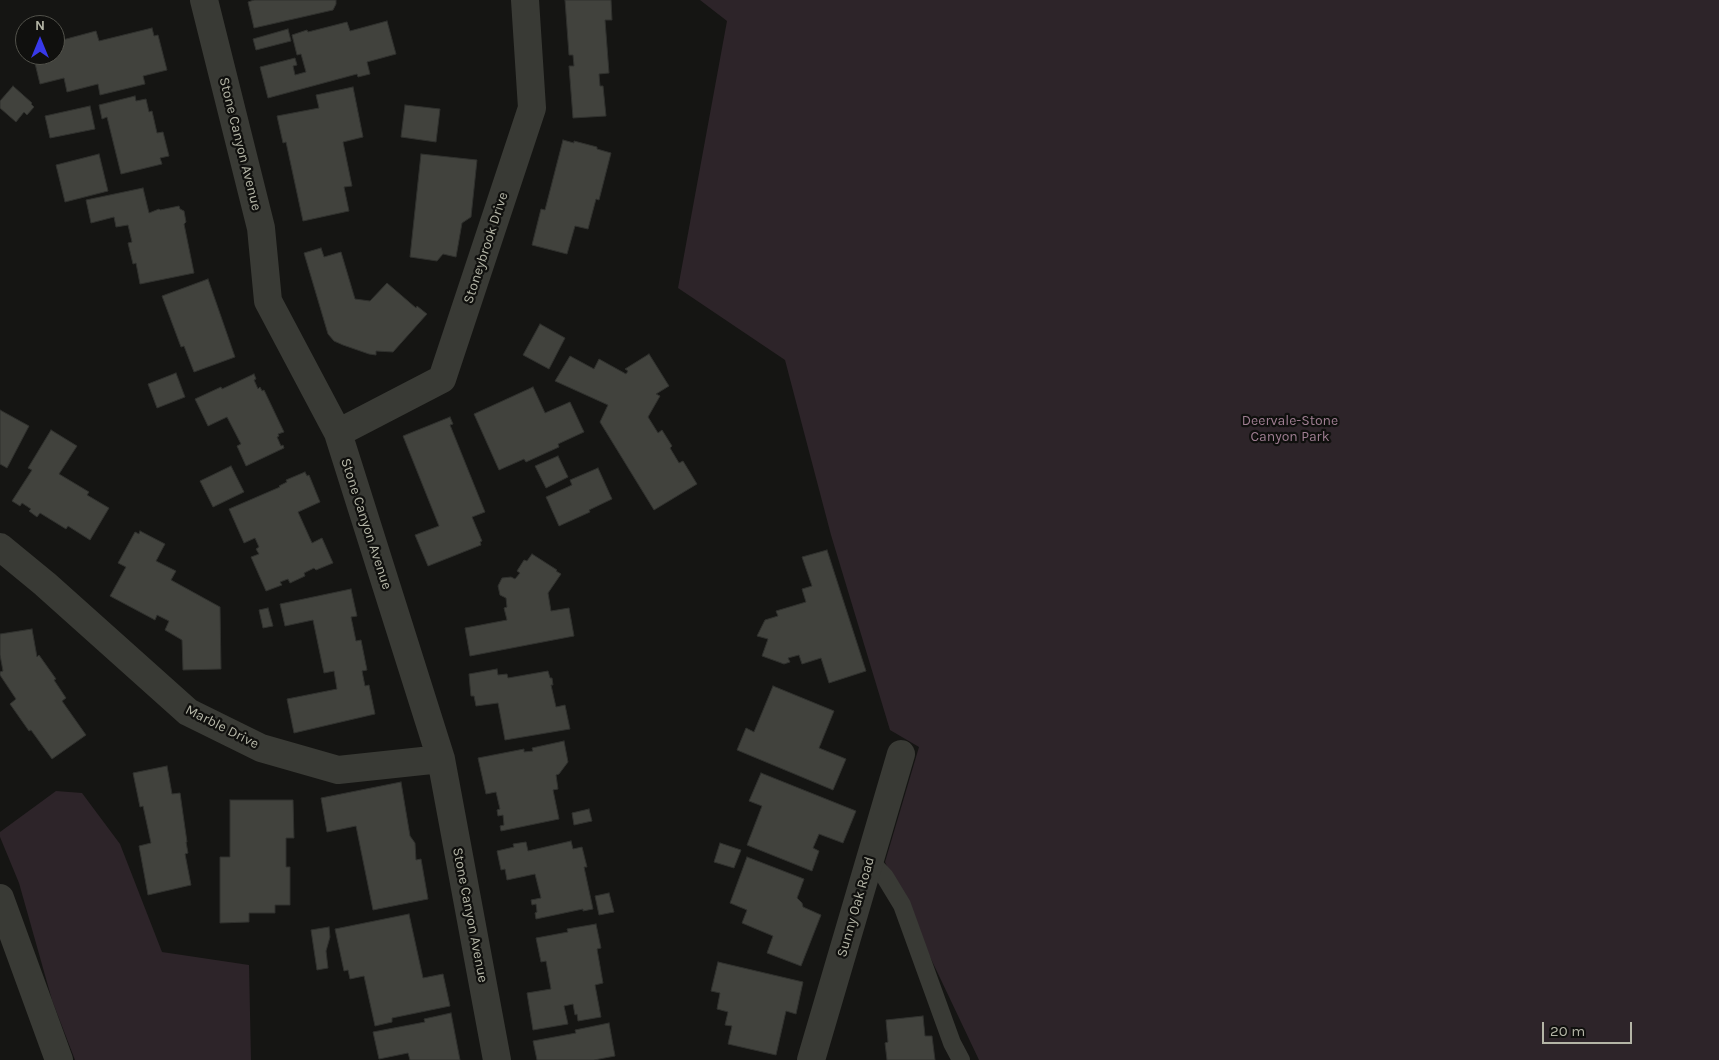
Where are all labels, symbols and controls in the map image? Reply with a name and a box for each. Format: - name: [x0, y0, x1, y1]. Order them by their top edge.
- north arrow: [15, 15, 65, 65]
- text: N: [35, 17, 45, 34]
- street label: Stone Canyon Avenue: [215, 75, 265, 213]
- street label: Stoneybrook Drive: [460, 190, 512, 306]
- park label: Deervale-Stone Canyon Park: [1242, 413, 1338, 446]
- street label: Stone Canyon Avenue: [337, 456, 395, 592]
- street label: Marble Drive: [183, 701, 261, 753]
- street label: Stone Canyon Avenue: [449, 846, 491, 984]
- street label: Sunny Oak Road: [834, 855, 878, 959]
- scale bar: [1544, 1012, 1634, 1044]
- text: 20 m: [1550, 1022, 1585, 1040]

